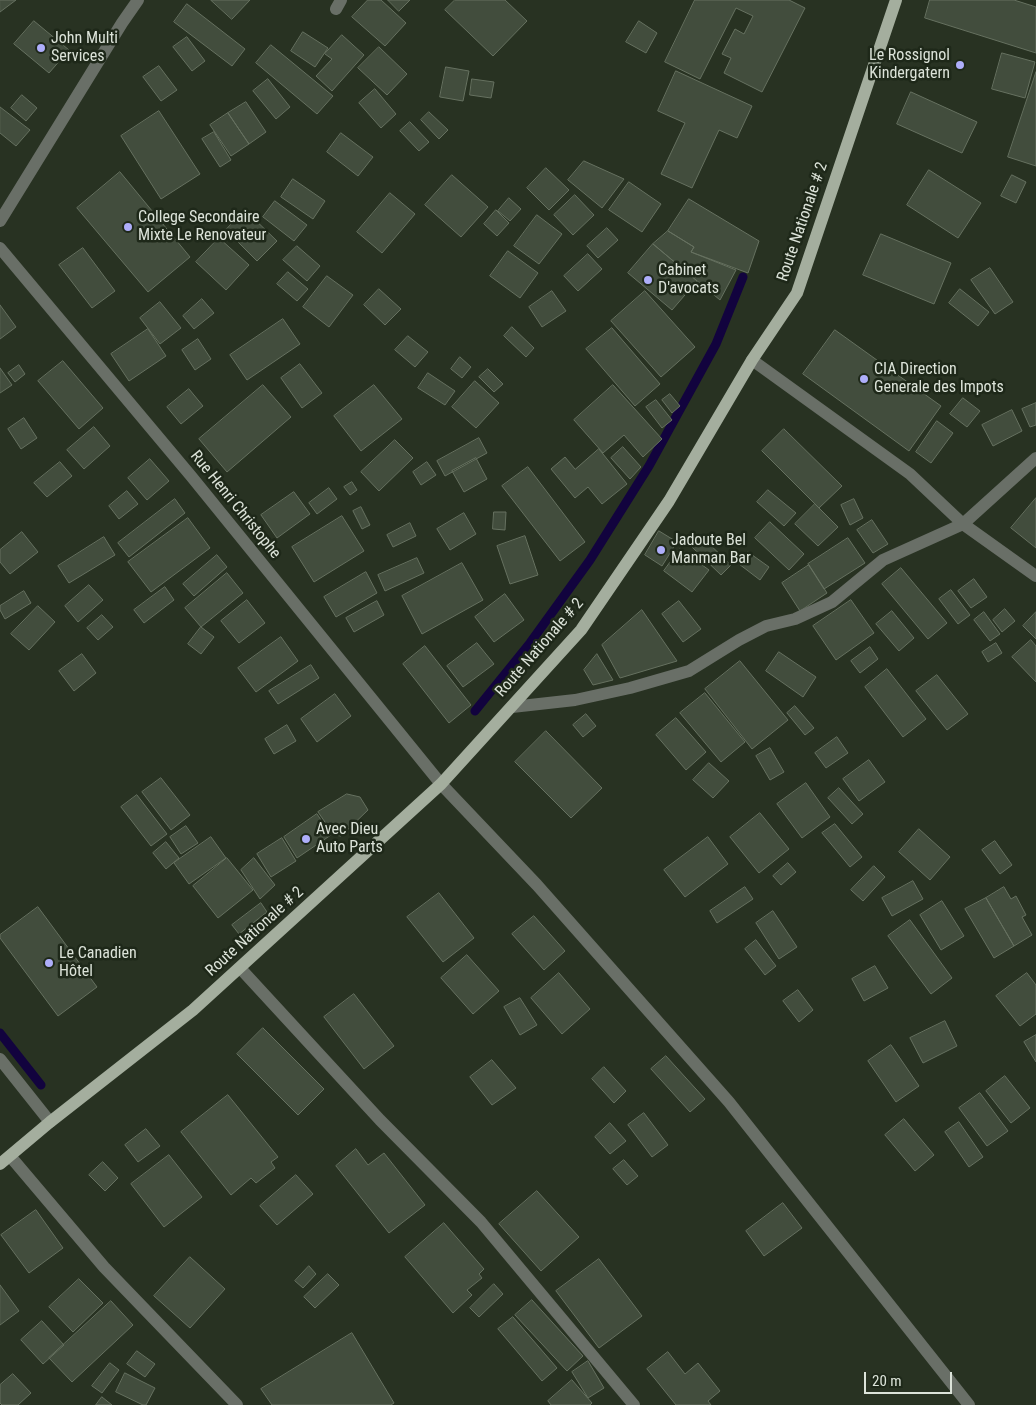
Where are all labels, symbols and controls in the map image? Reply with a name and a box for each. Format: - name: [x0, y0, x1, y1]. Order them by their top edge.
- place label: John Multi Services: [51, 29, 118, 67]
- marker: John Multi Services: [35, 42, 47, 54]
- place label: Le Rossignol Kindergatern: [869, 46, 950, 84]
- marker: Le Rossignol Kindergatern: [954, 59, 966, 71]
- street label: Route Nationale # 2: [774, 160, 832, 284]
- place label: College Secondaire Mixte Le Renovateur: [138, 208, 266, 246]
- marker: College Secondaire Mixte Le Renovateur: [122, 221, 134, 233]
- place label: Cabinet D'avocats: [658, 261, 719, 299]
- marker: Cabinet D'avocats: [642, 274, 654, 286]
- place label: CIA Direction Generale des Impots: [874, 360, 1004, 398]
- marker: CIA Direction Generale des Impots: [858, 373, 870, 385]
- street label: Rue Henri Christophe: [186, 447, 284, 563]
- place label: Jadoute Bel Manman Bar: [671, 531, 751, 569]
- marker: Jadoute Bel Manman Bar: [655, 544, 667, 556]
- street label: Route Nationale # 2: [492, 595, 588, 701]
- place label: Avec Dieu Auto Parts: [316, 820, 383, 858]
- marker: Avec Dieu Auto Parts: [300, 833, 312, 845]
- street label: Route Nationale # 2: [202, 883, 308, 981]
- place label: Le Canadien Hôtel: [59, 944, 137, 982]
- marker: Le Canadien Hôtel: [43, 957, 55, 969]
- scale bar: [866, 1362, 954, 1394]
- text: 20 m: [872, 1372, 902, 1390]

